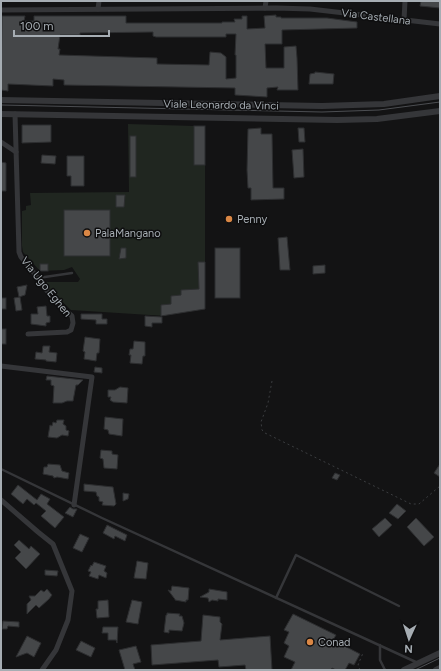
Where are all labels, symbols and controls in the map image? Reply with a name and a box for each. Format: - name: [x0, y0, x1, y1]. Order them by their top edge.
- street label: Via Castellana: [341, 6, 411, 28]
- scale bar: [14, 12, 109, 38]
- text: 100 m: [20, 19, 54, 33]
- street label: Viale Leonardo da Vinci: [163, 97, 279, 113]
- place label: Penny: [237, 213, 267, 226]
- marker: Penny: [224, 214, 234, 224]
- place label: PalaMangano: [95, 227, 161, 240]
- marker: PalaMangano: [82, 228, 92, 238]
- street label: Via Ugo Eghen: [18, 255, 74, 319]
- north arrow: [389, 619, 429, 659]
- place label: Conad: [318, 636, 351, 649]
- marker: Conad: [305, 637, 315, 647]
- text: N: [404, 642, 413, 655]

